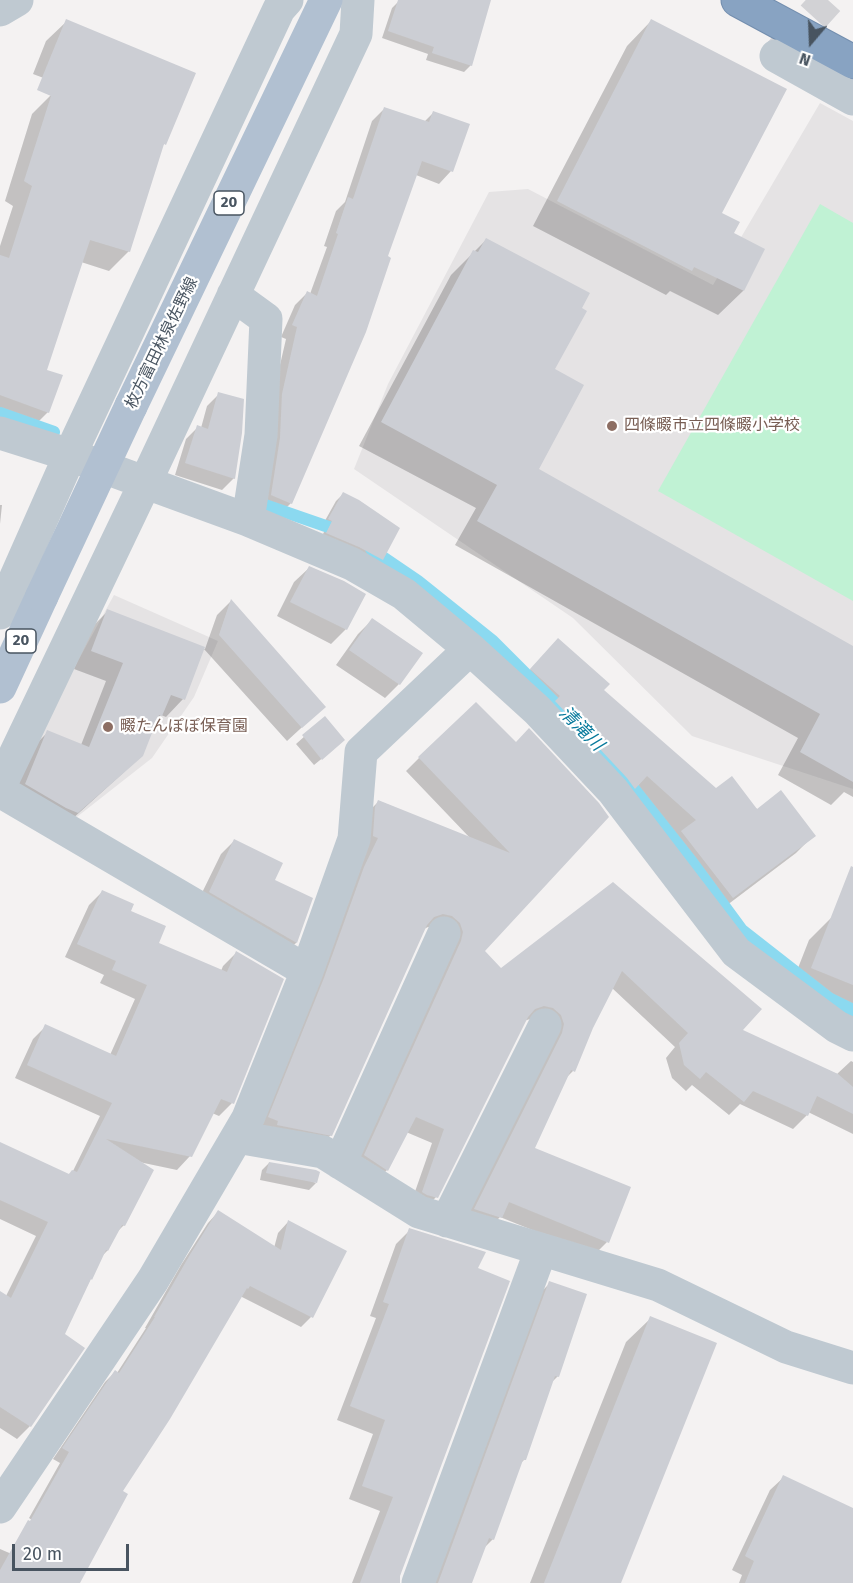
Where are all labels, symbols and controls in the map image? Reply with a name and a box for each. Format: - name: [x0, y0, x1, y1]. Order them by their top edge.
- north arrow: [781, 12, 841, 72]
- text: N: [797, 49, 813, 70]
- road number: 20: [214, 191, 244, 215]
- street label: 枚方富田林泉佐野線: [122, 274, 202, 412]
- place label: 四條畷市立四條畷小学校: [624, 416, 800, 436]
- marker: 四條畷市立四條畷小学校: [605, 419, 619, 433]
- road number: 20: [6, 629, 36, 653]
- water label: 清滝川: [554, 702, 608, 756]
- place label: 畷たんぽぽ保育園: [120, 717, 248, 737]
- marker: 畷たんぽぽ保育園: [101, 720, 115, 734]
- scale bar: [15, 1532, 132, 1570]
- text: 20 m: [23, 1543, 62, 1565]

